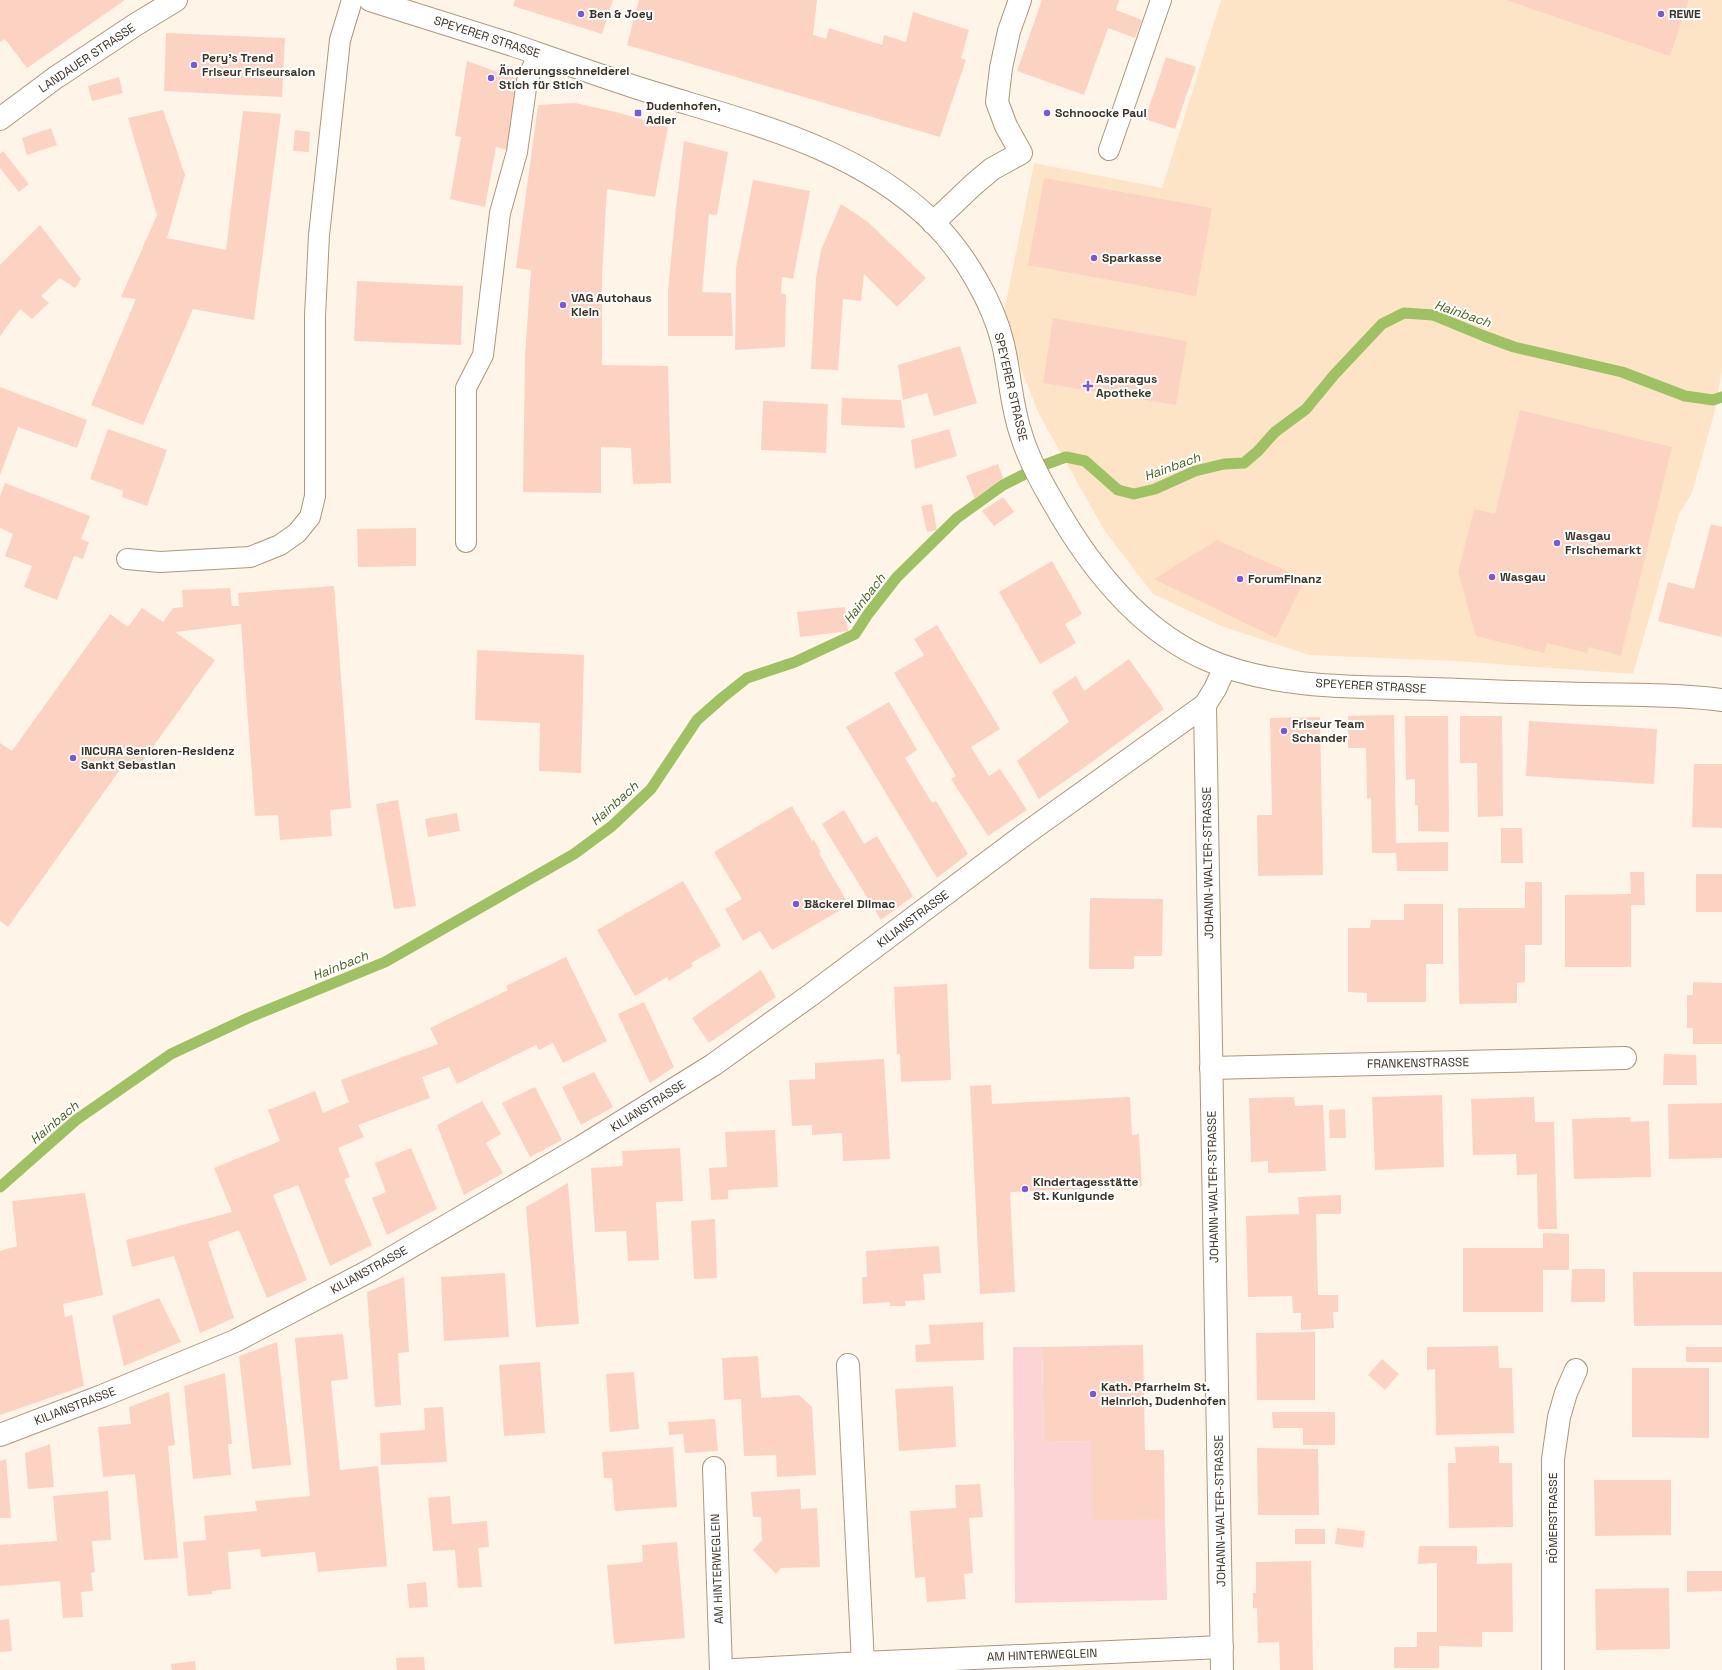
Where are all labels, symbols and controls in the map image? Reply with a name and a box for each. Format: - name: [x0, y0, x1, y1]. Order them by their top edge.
- place label: Ben & Joey: [589, 6, 653, 22]
- place label: REWE: [1669, 6, 1701, 22]
- marker: Ben & Joey: [576, 9, 586, 19]
- marker: REWE: [1656, 9, 1666, 19]
- street label: SPEYERER STRASSE: [432, 12, 542, 62]
- street label: LANDAUER STRASSE: [36, 20, 139, 96]
- place label: Pery's Trend Friseur Friseursalon: [202, 50, 315, 80]
- marker: Pery's Trend Friseur Friseursalon: [189, 60, 199, 70]
- place label: Änderungsschneiderei Stich für Stich: [499, 63, 630, 93]
- marker: Änderungsschneiderei Stich für Stich: [486, 73, 496, 83]
- place label: Dudenhofen, Adler: [646, 98, 721, 128]
- place label: Schnoocke Paul: [1055, 105, 1147, 121]
- marker: Dudenhofen, Adler: [633, 108, 643, 118]
- marker: Schnoocke Paul: [1042, 108, 1052, 118]
- place label: Sparkasse: [1102, 250, 1162, 266]
- marker: Sparkasse: [1089, 253, 1099, 263]
- place label: VAG Autohaus Klein: [571, 290, 652, 320]
- water label: Hainbach: [1432, 296, 1494, 331]
- marker: VAG Autohaus Klein: [558, 300, 568, 310]
- street label: SPEYERER STRASSE: [991, 331, 1031, 443]
- place label: Asparagus Apotheke: [1096, 371, 1157, 401]
- marker: Asparagus Apotheke: [1083, 381, 1093, 391]
- water label: Hainbach: [1142, 448, 1204, 484]
- place label: Wasgau Frischemarkt: [1565, 528, 1641, 558]
- marker: Wasgau Frischemarkt: [1552, 538, 1562, 548]
- water label: Hainbach: [840, 569, 890, 627]
- place label: Wasgau: [1500, 569, 1546, 585]
- place label: ForumFinanz: [1248, 571, 1322, 587]
- marker: Wasgau: [1487, 572, 1497, 582]
- marker: ForumFinanz: [1235, 574, 1245, 584]
- street label: SPEYERER STRASSE: [1315, 675, 1427, 697]
- place label: Friseur Team Schander: [1292, 716, 1364, 746]
- marker: Friseur Team Schander: [1279, 726, 1289, 736]
- place label: INCURA Senioren-Residenz Sankt Sebastian: [81, 743, 234, 773]
- marker: INCURA Senioren-Residenz Sankt Sebastian: [68, 753, 78, 763]
- water label: Hainbach: [587, 777, 643, 829]
- street label: JOHANN-WALTER-STRASSE: [1199, 786, 1217, 939]
- street label: KILIANSTRASSE: [874, 887, 952, 951]
- place label: Bäckerei Dilmac: [804, 896, 895, 912]
- marker: Bäckerei Dilmac: [791, 899, 801, 909]
- water label: Hainbach: [310, 946, 371, 984]
- street label: FRANKENSTRASSE: [1367, 1054, 1469, 1072]
- street label: KILIANSTRASSE: [607, 1076, 689, 1136]
- water label: Hainbach: [26, 1096, 83, 1148]
- street label: JOHANN-WALTER-STRASSE: [1204, 1110, 1222, 1263]
- place label: Kindertagesstätte St. Kunigunde: [1033, 1174, 1139, 1204]
- marker: Kindertagesstätte St. Kunigunde: [1020, 1184, 1030, 1194]
- street label: KILIANSTRASSE: [328, 1242, 411, 1298]
- place label: Kath. Pfarrheim St. Heinrich, Dudenhofen: [1101, 1379, 1226, 1409]
- street label: KILIANSTRASSE: [32, 1383, 118, 1429]
- marker: Kath. Pfarrheim St. Heinrich, Dudenhofen: [1088, 1389, 1098, 1399]
- street label: JOHANN-WALTER-STRASSE: [1211, 1434, 1229, 1587]
- street label: RÖMERSTRASSE: [1545, 1472, 1561, 1563]
- street label: AM HINTERWEGLEIN: [707, 1513, 727, 1625]
- street label: AM HINTERWEGLEIN: [986, 1645, 1098, 1665]

